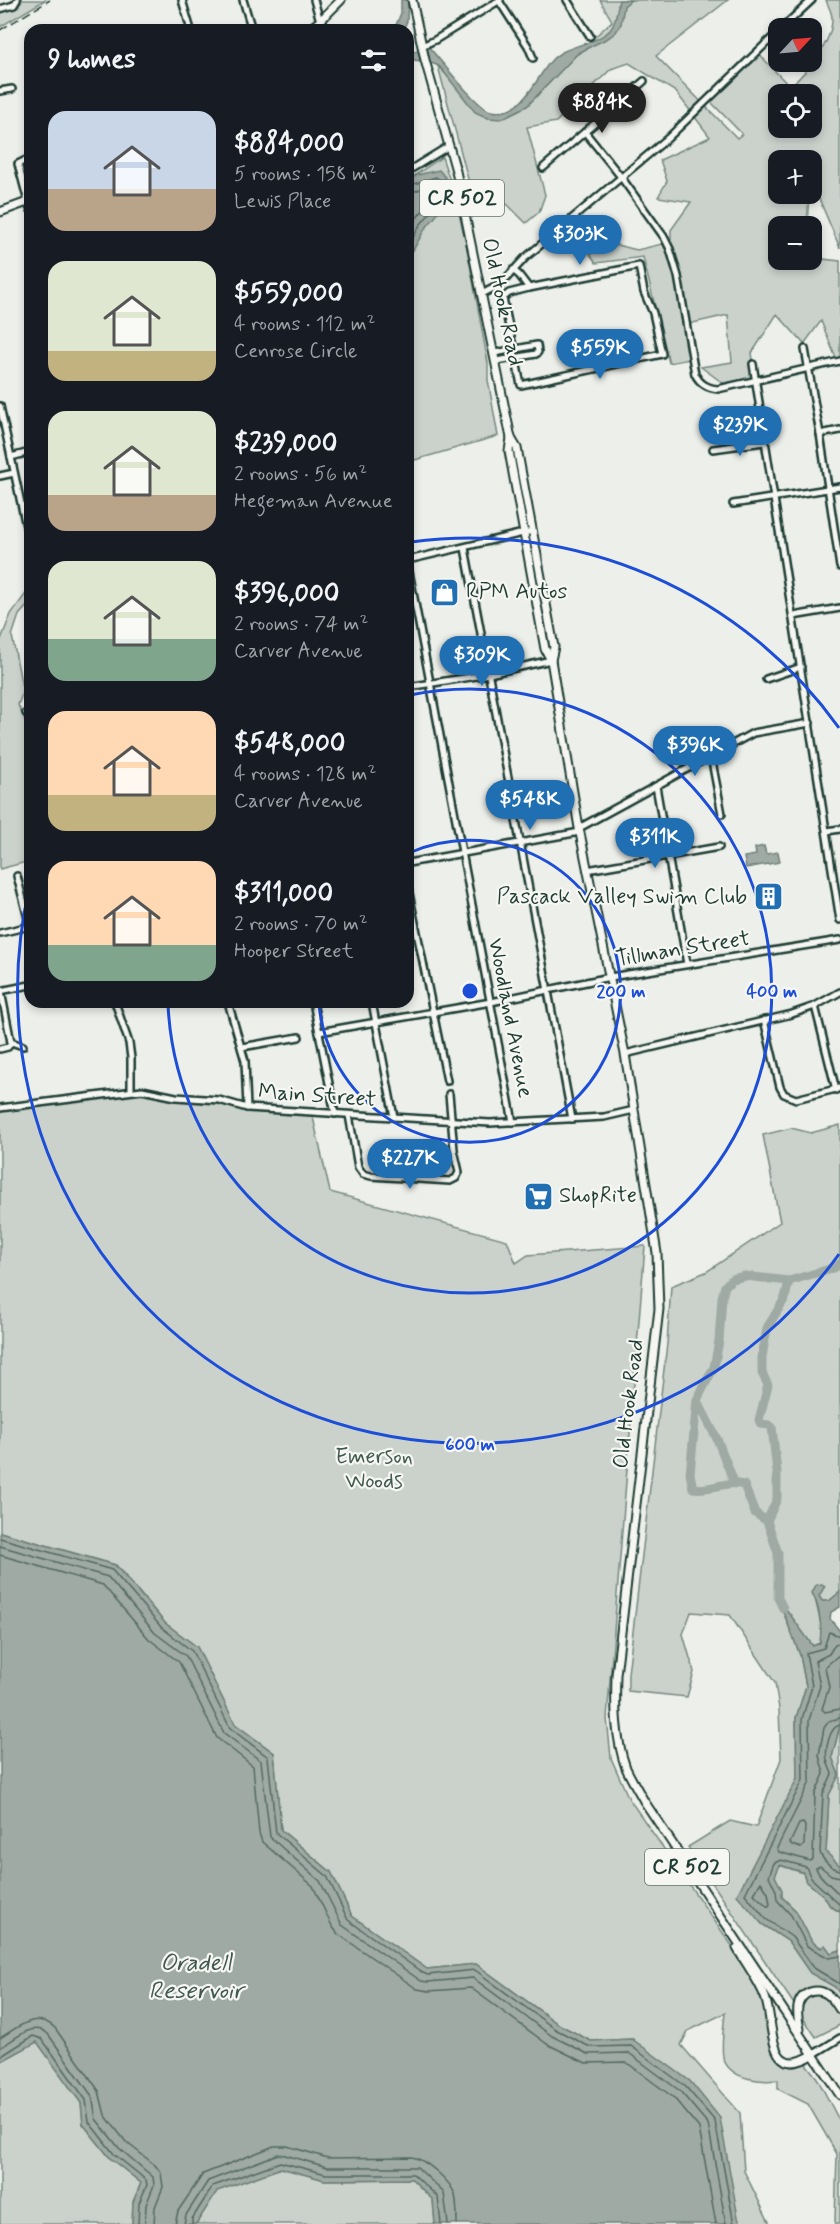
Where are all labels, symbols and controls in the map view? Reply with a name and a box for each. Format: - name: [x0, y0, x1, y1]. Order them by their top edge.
- north arrow: [768, 18, 822, 72]
- map controls: [768, 18, 822, 270]
- text: 9 homes: [48, 43, 136, 77]
- icon: filters: [357, 44, 390, 77]
- pin: $884K: [560, 83, 644, 134]
- button: locate: [768, 84, 822, 138]
- text: $884K: [572, 89, 632, 116]
- text: $884,000: [234, 127, 344, 161]
- icon: home: [96, 135, 168, 207]
- button: +: [768, 150, 822, 204]
- text: 5 rooms · 158 m²: [234, 161, 377, 188]
- road number: CR 502: [420, 180, 504, 216]
- text: Lewis Place: [234, 188, 331, 215]
- pin: $303K: [538, 215, 622, 266]
- button: −: [768, 216, 822, 270]
- text: $303K: [553, 221, 607, 248]
- street label: Old Hook Road: [475, 235, 529, 369]
- text: $559,000: [234, 277, 343, 311]
- icon: home: [96, 285, 168, 357]
- text: 4 rooms · 112 m²: [234, 311, 375, 338]
- pin: $559K: [558, 329, 642, 380]
- text: $559K: [570, 335, 630, 362]
- text: Cenrose Circle: [234, 338, 357, 365]
- pin: $239K: [698, 406, 782, 457]
- text: $239K: [713, 412, 767, 439]
- text: $239,000: [234, 427, 337, 461]
- icon: home: [96, 435, 168, 507]
- text: 2 rooms · 56 m²: [234, 461, 367, 488]
- text: Hegeman Avenue: [234, 488, 393, 515]
- shop icon: RPM Autos: [429, 576, 461, 608]
- text: $396,000: [234, 577, 339, 611]
- place label: RPM Autos: [466, 578, 568, 606]
- icon: home: [96, 585, 168, 657]
- text: 2 rooms · 74 m²: [234, 611, 368, 638]
- pin: $309K: [440, 636, 524, 687]
- text: Carver Avenue: [234, 638, 363, 665]
- text: $309K: [454, 642, 510, 669]
- pin: $396K: [653, 726, 737, 777]
- text: $548,000: [234, 727, 345, 761]
- text: $396K: [667, 732, 723, 759]
- icon: home: [96, 735, 168, 807]
- text: 4 rooms · 128 m²: [234, 761, 376, 788]
- pin: $548K: [488, 780, 572, 831]
- text: $548K: [500, 786, 560, 813]
- text: Carver Avenue: [234, 788, 363, 815]
- pin: $311K: [613, 818, 697, 869]
- text: $311K: [629, 824, 681, 851]
- text: $311,000: [234, 877, 333, 911]
- building icon: Pascack Valley Swim Club: [752, 881, 784, 913]
- place label: Pascack Valley Swim Club: [497, 883, 747, 911]
- icon: home: [96, 885, 168, 957]
- text: 2 rooms · 70 m²: [234, 911, 368, 938]
- street label: Tillman Street: [614, 925, 752, 973]
- street label: Woodland Avenue: [481, 936, 539, 1100]
- text: Hooper Street: [234, 938, 353, 965]
- text: 200 m: [596, 980, 646, 1004]
- text: 400 m: [747, 980, 797, 1004]
- centre of rings: [460, 981, 480, 1001]
- street label: Main Street: [257, 1078, 377, 1114]
- pin: $227K: [368, 1139, 452, 1190]
- text: $227K: [381, 1145, 439, 1172]
- supermarket icon: ShopRite: [522, 1180, 554, 1212]
- place label: ShopRite: [559, 1182, 637, 1210]
- street label: Old Hook Road: [607, 1338, 651, 1470]
- text: 600 m: [445, 1433, 495, 1457]
- park label: Emerson Woods: [335, 1443, 413, 1496]
- road number: CR 502: [645, 1849, 729, 1885]
- water label: Oradell Reservoir: [149, 1948, 246, 2007]

